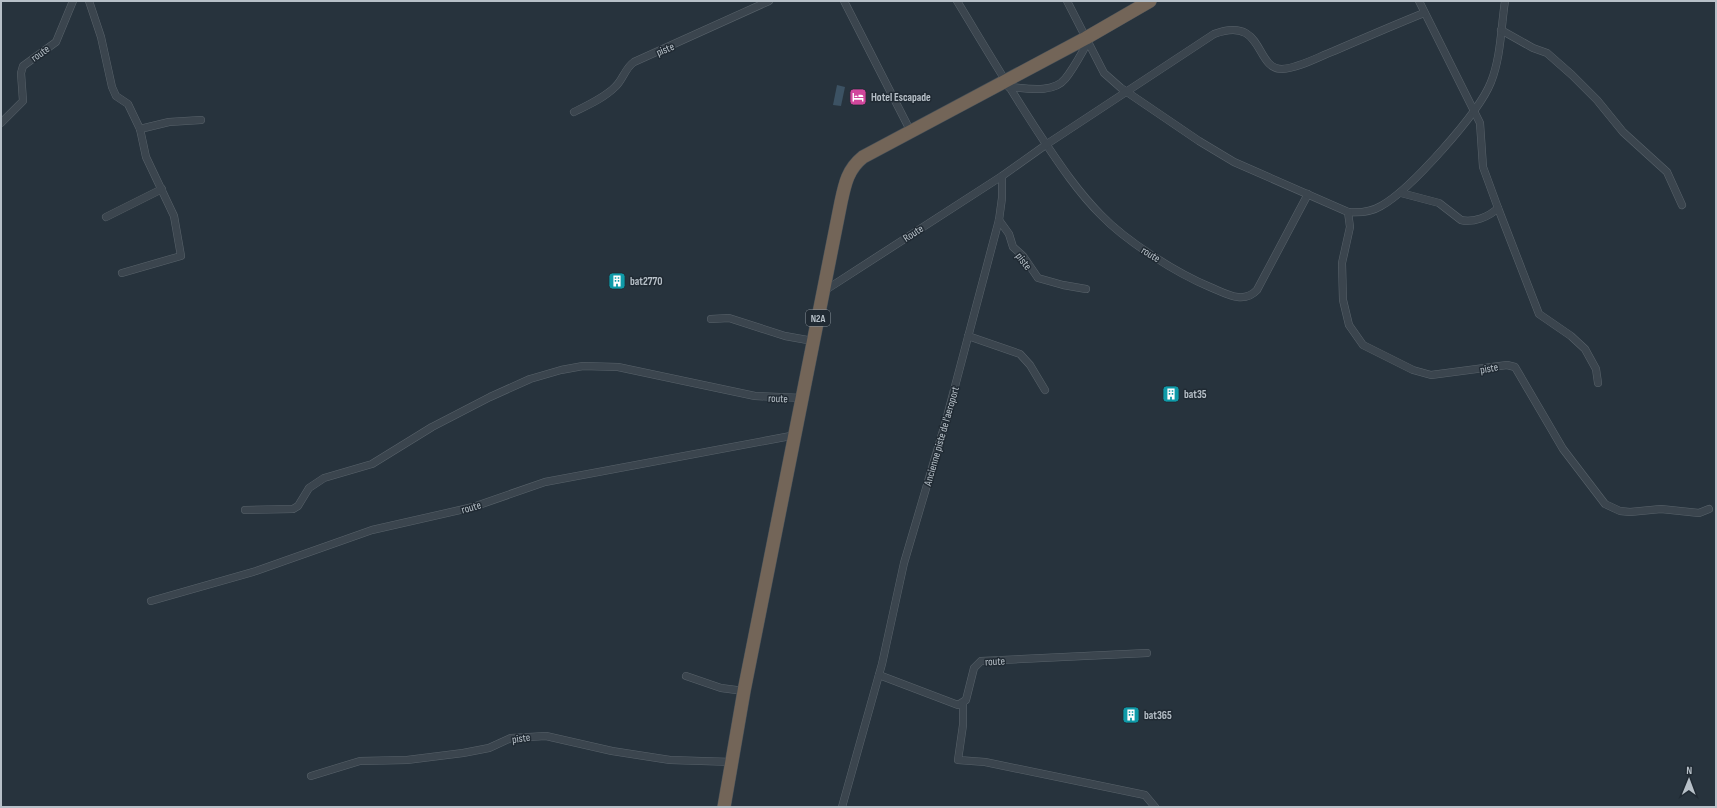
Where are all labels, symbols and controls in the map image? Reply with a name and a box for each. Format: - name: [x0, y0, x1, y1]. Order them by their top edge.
- street label: piste: [654, 40, 676, 59]
- street label: route: [28, 42, 52, 64]
- hotel icon: Hotel Escapade: [848, 87, 868, 107]
- place label: Hotel Escapade: [871, 91, 931, 104]
- street label: Route: [901, 222, 926, 245]
- street label: route: [1139, 244, 1163, 265]
- street label: piste: [1013, 250, 1034, 273]
- building icon: bat2770: [607, 271, 627, 291]
- place label: bat2770: [630, 275, 663, 288]
- road number: N2A: [806, 310, 830, 326]
- street label: piste: [1479, 361, 1499, 376]
- street label: Ancienne piste de l'aeroport: [921, 384, 962, 488]
- building icon: bat35: [1161, 384, 1181, 404]
- place label: bat35: [1184, 388, 1207, 401]
- street label: route: [768, 392, 788, 405]
- street label: route: [460, 498, 482, 516]
- street label: route: [985, 654, 1005, 669]
- building icon: bat365: [1121, 705, 1141, 725]
- place label: bat365: [1144, 709, 1172, 722]
- street label: piste: [511, 731, 531, 746]
- north arrow: [1669, 760, 1709, 800]
- text: N: [1686, 764, 1692, 777]

